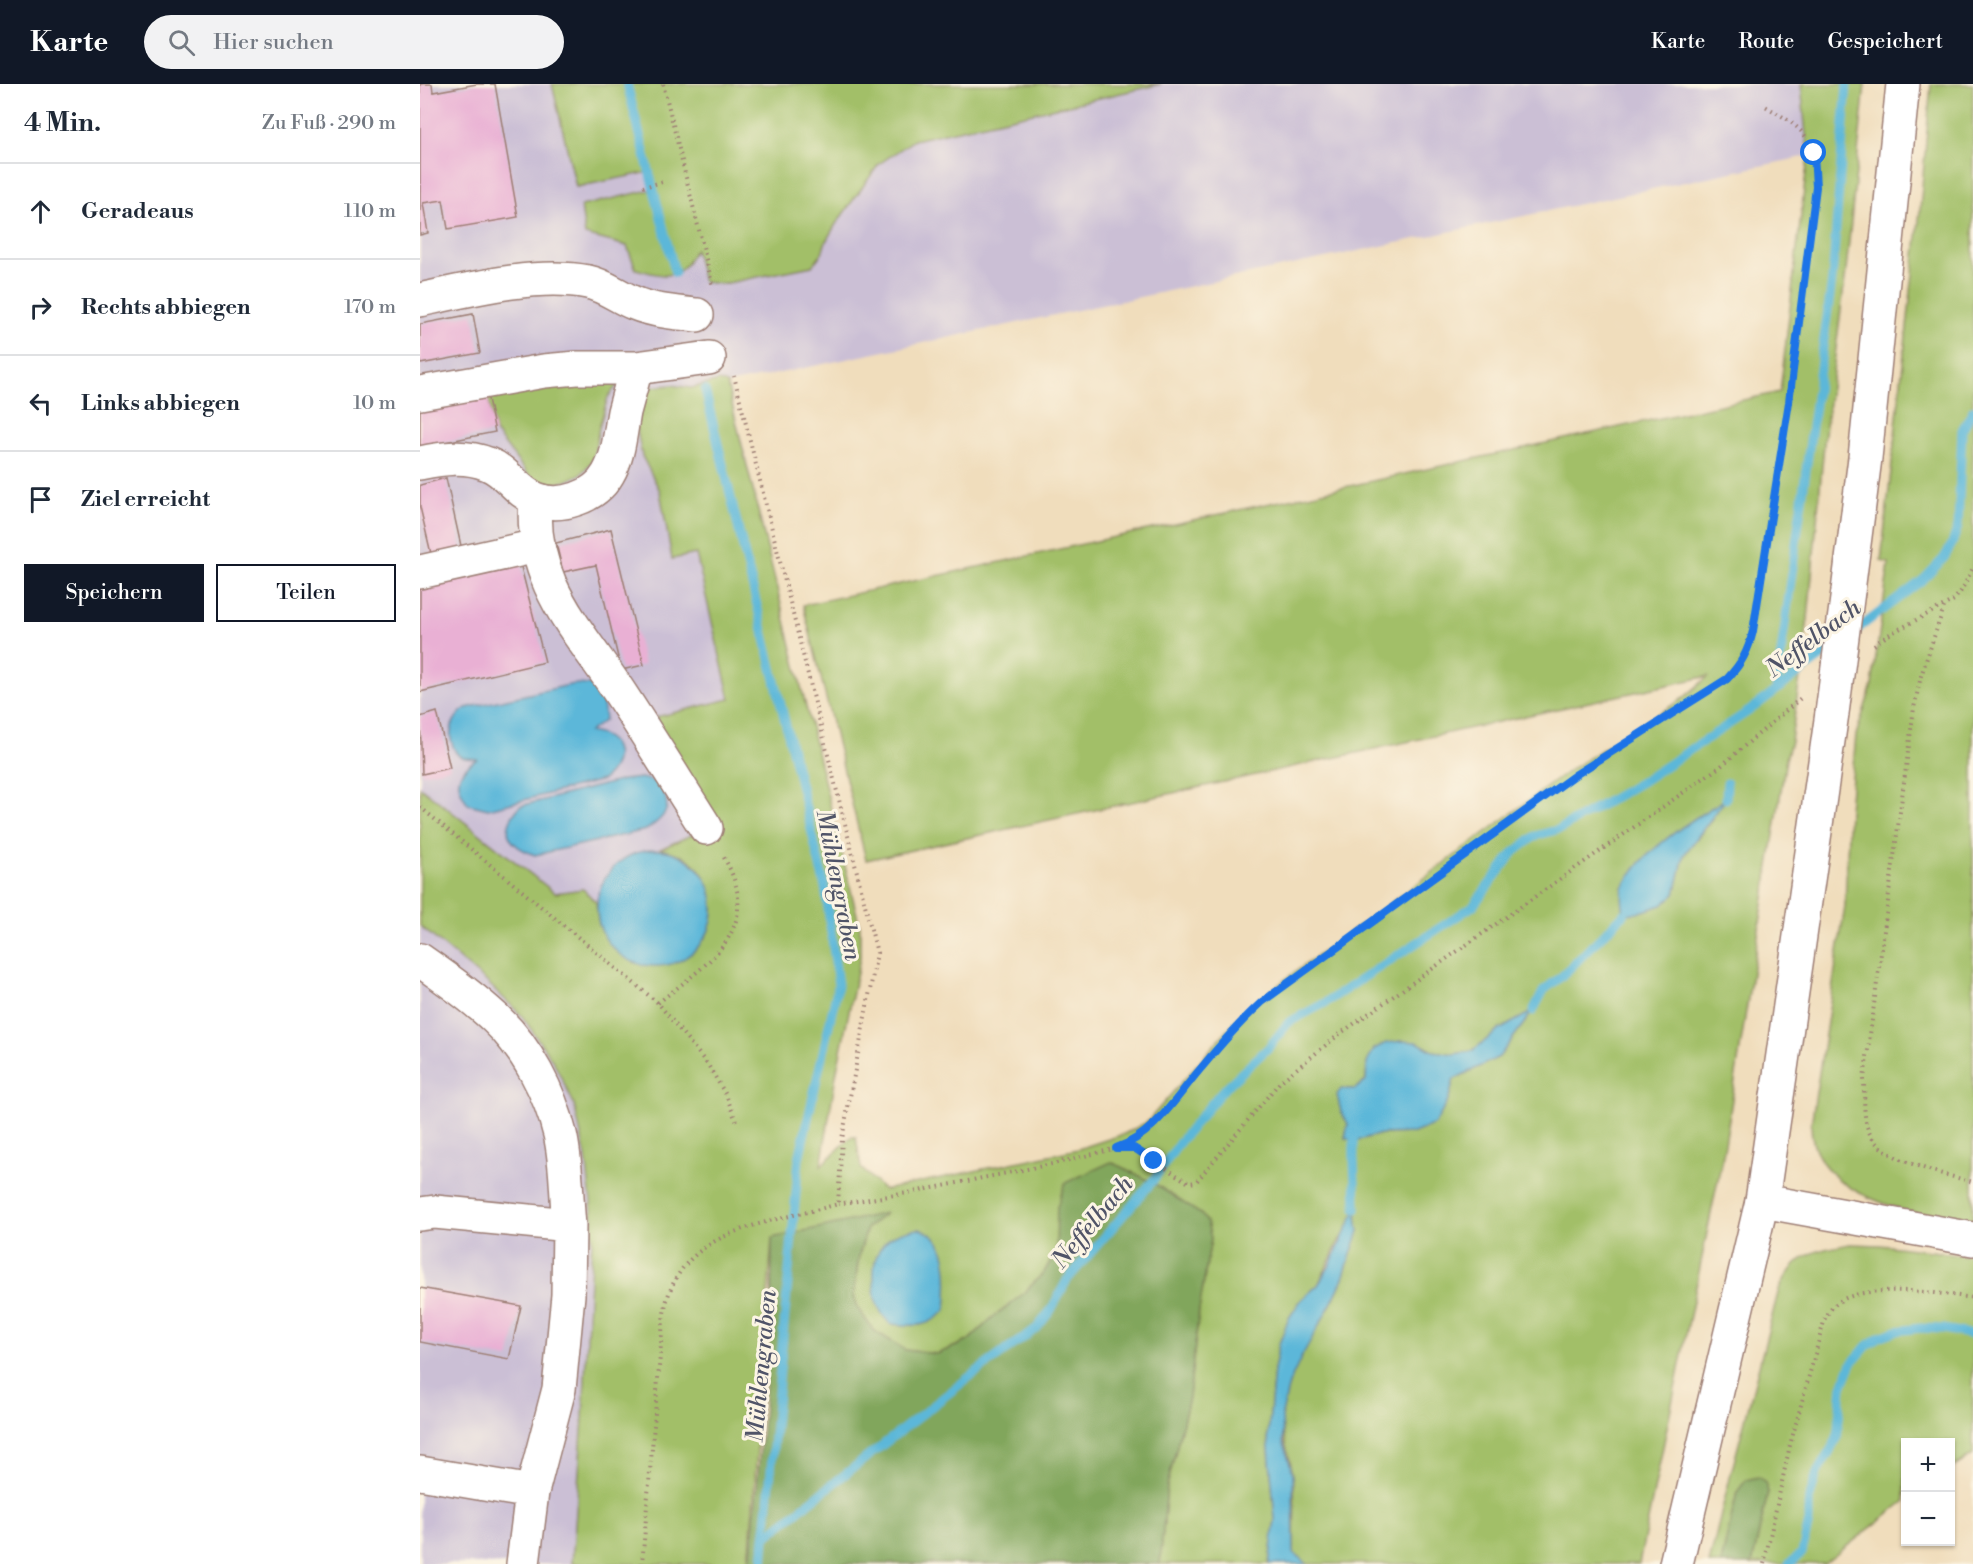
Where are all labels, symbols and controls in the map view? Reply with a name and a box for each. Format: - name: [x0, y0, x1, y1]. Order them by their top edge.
- search box: [144, 15, 564, 69]
- text: Karte: [30, 25, 108, 60]
- icon: search: [165, 26, 198, 59]
- text: Hier suchen: [213, 29, 334, 56]
- text: Karte: [1651, 29, 1705, 55]
- text: Route: [1738, 29, 1794, 55]
- text: Gespeichert: [1827, 29, 1943, 55]
- text: 4 Min.: [24, 107, 101, 139]
- text: Zu Fuß · 290 m: [262, 111, 396, 136]
- route start: [1800, 139, 1826, 165]
- icon: ahead: [24, 195, 57, 228]
- text: Geradeaus: [81, 198, 194, 225]
- text: 110 m: [344, 199, 396, 224]
- icon: right: [24, 291, 57, 324]
- text: Rechts abbiegen: [81, 294, 251, 321]
- text: 170 m: [344, 295, 396, 320]
- icon: left: [24, 387, 57, 420]
- text: Links abbiegen: [81, 390, 240, 417]
- text: 10 m: [353, 391, 396, 416]
- icon: arrive: [24, 483, 57, 516]
- text: Ziel erreicht: [81, 486, 210, 513]
- button: Speichern: [24, 564, 204, 622]
- button: Teilen: [216, 564, 396, 622]
- water label: Neffelbach: [1759, 593, 1868, 685]
- water label: Mühlengraben: [809, 807, 867, 964]
- route end: [1140, 1147, 1166, 1173]
- water label: Neffelbach: [1045, 1170, 1141, 1276]
- water label: Mühlengraben: [740, 1288, 784, 1444]
- map controls: [1901, 1438, 1955, 1546]
- button: +: [1901, 1438, 1955, 1492]
- button: −: [1901, 1492, 1955, 1546]

